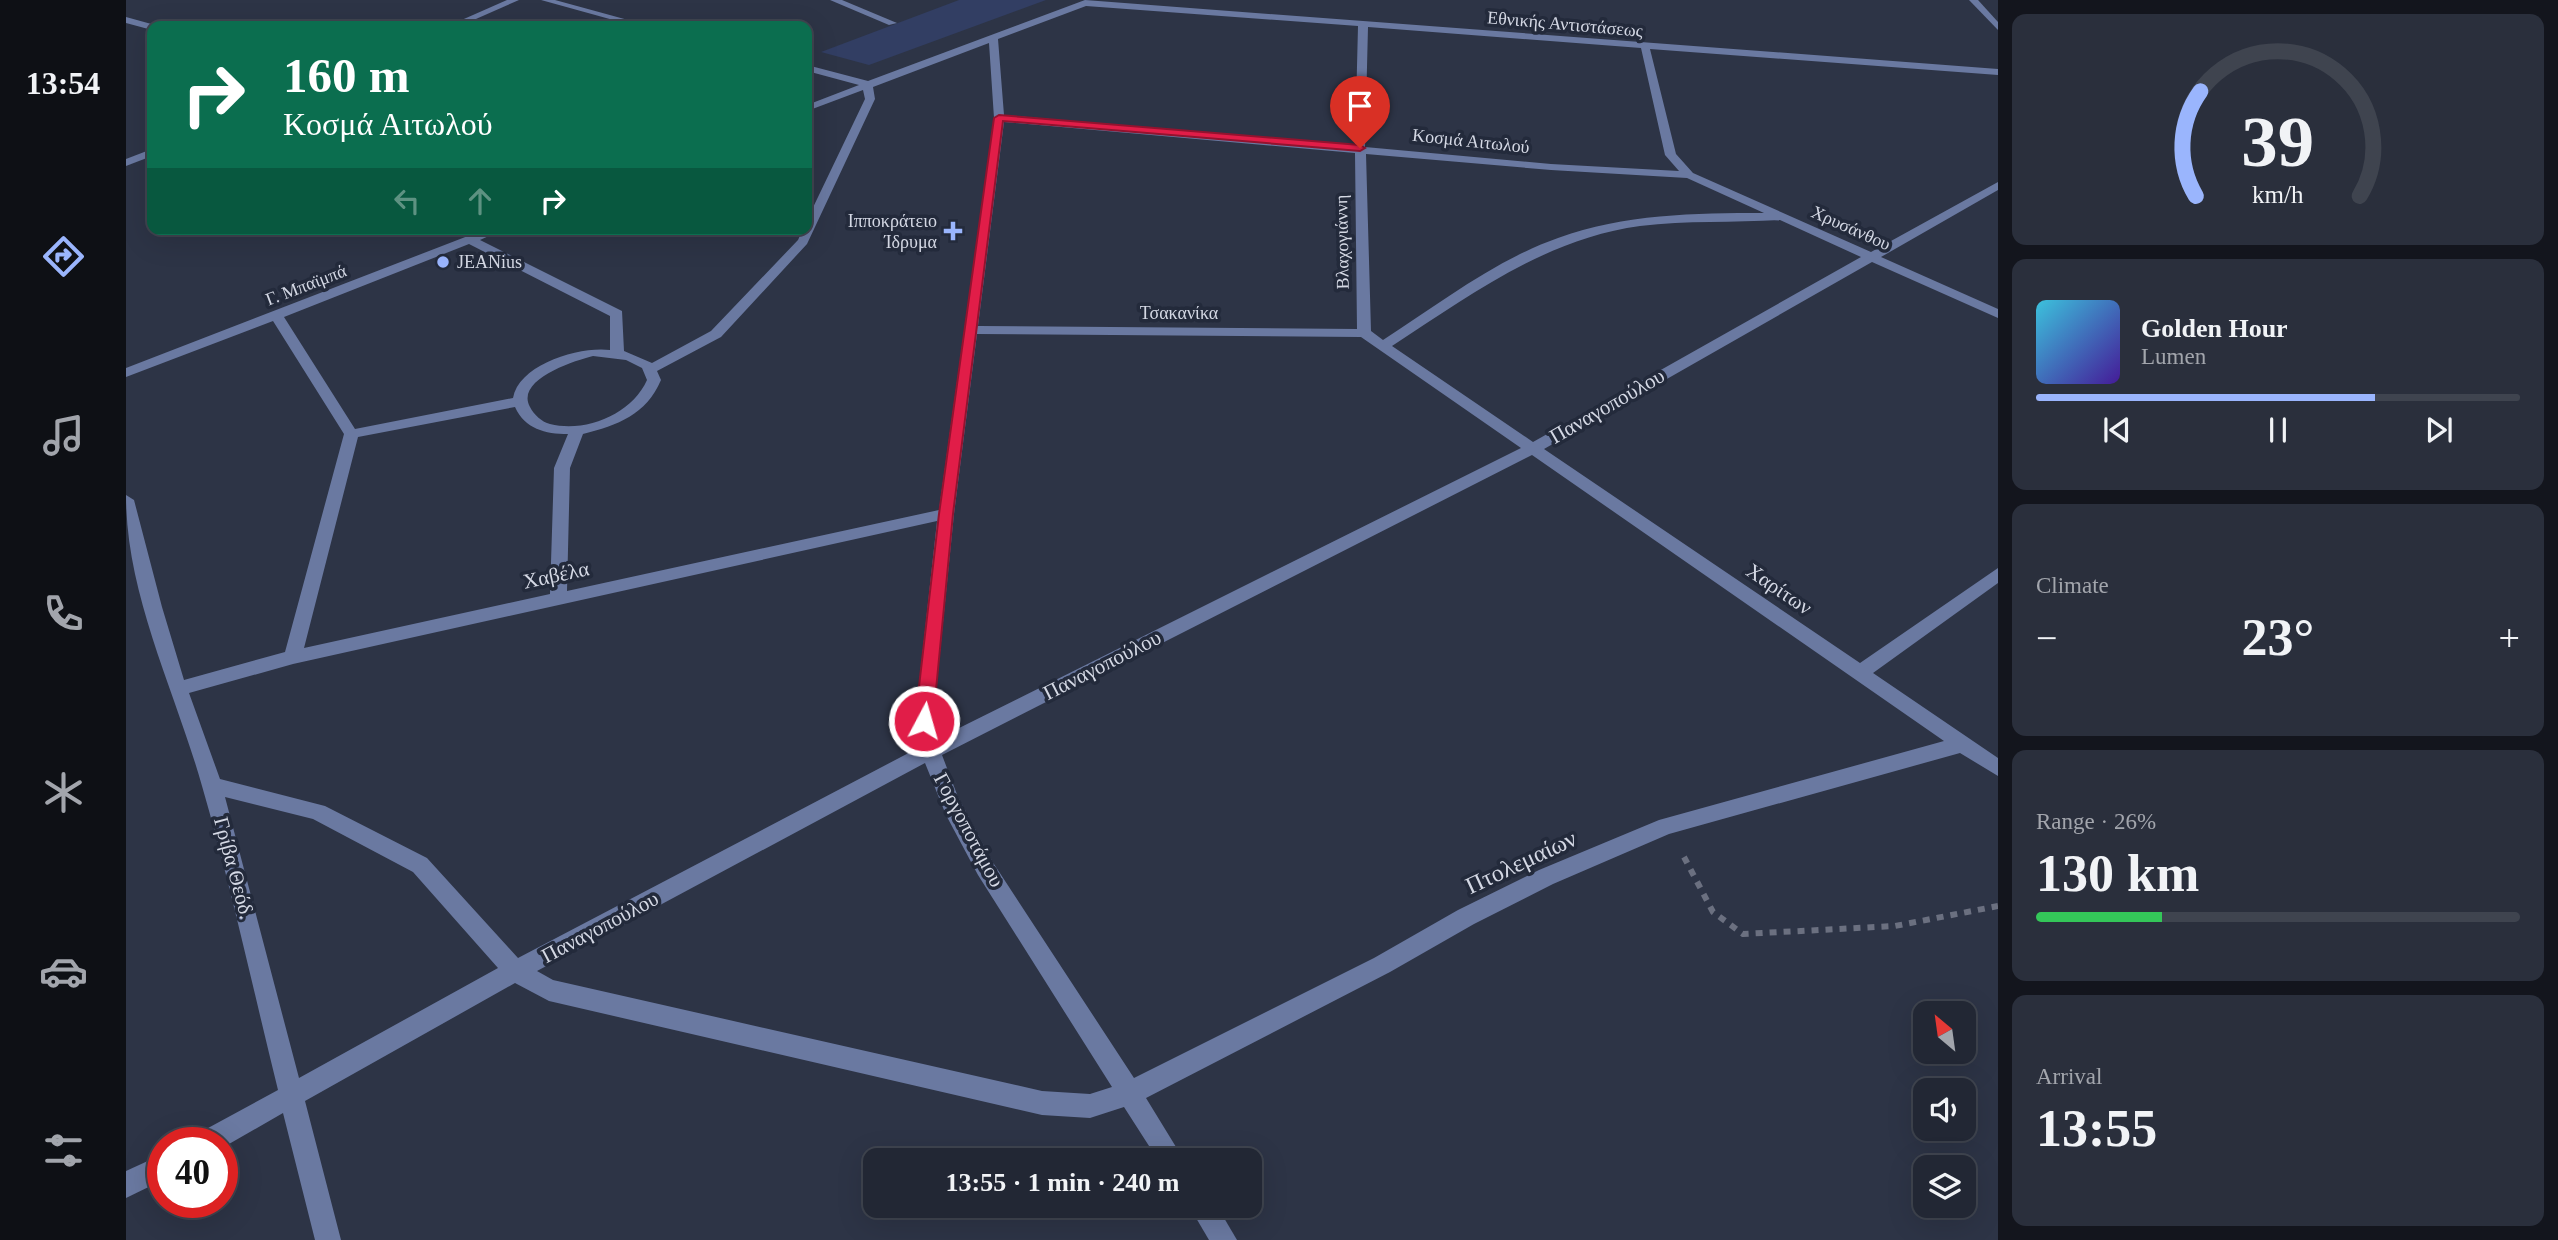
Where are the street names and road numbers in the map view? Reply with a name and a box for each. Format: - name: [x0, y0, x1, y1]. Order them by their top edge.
- street label: Εθνικής Αντιστάσεως: [1486, 7, 1644, 41]
- street label: Κοσμά Αιτωλού: [1411, 125, 1531, 157]
- street label: Βλαχογιάννη: [1331, 194, 1353, 290]
- street label: Χρυσάνθου: [1808, 202, 1894, 254]
- street label: Γ. Μπαϊμπά: [263, 260, 350, 310]
- street label: Τσακανίκα: [1140, 303, 1219, 323]
- street label: Παναγοπούλου: [1545, 363, 1669, 449]
- street label: Χαβέλα: [521, 556, 591, 594]
- street label: Χαρίτων: [1742, 558, 1816, 620]
- street label: Παναγοπούλου: [1039, 625, 1165, 705]
- street label: Γοργοποτάμου: [929, 769, 1009, 891]
- street label: Γρίβα Θεόδ.: [209, 814, 259, 922]
- street label: Πτολεμαίων: [1461, 825, 1581, 899]
- street label: Παναγοπούλου: [537, 886, 663, 968]

